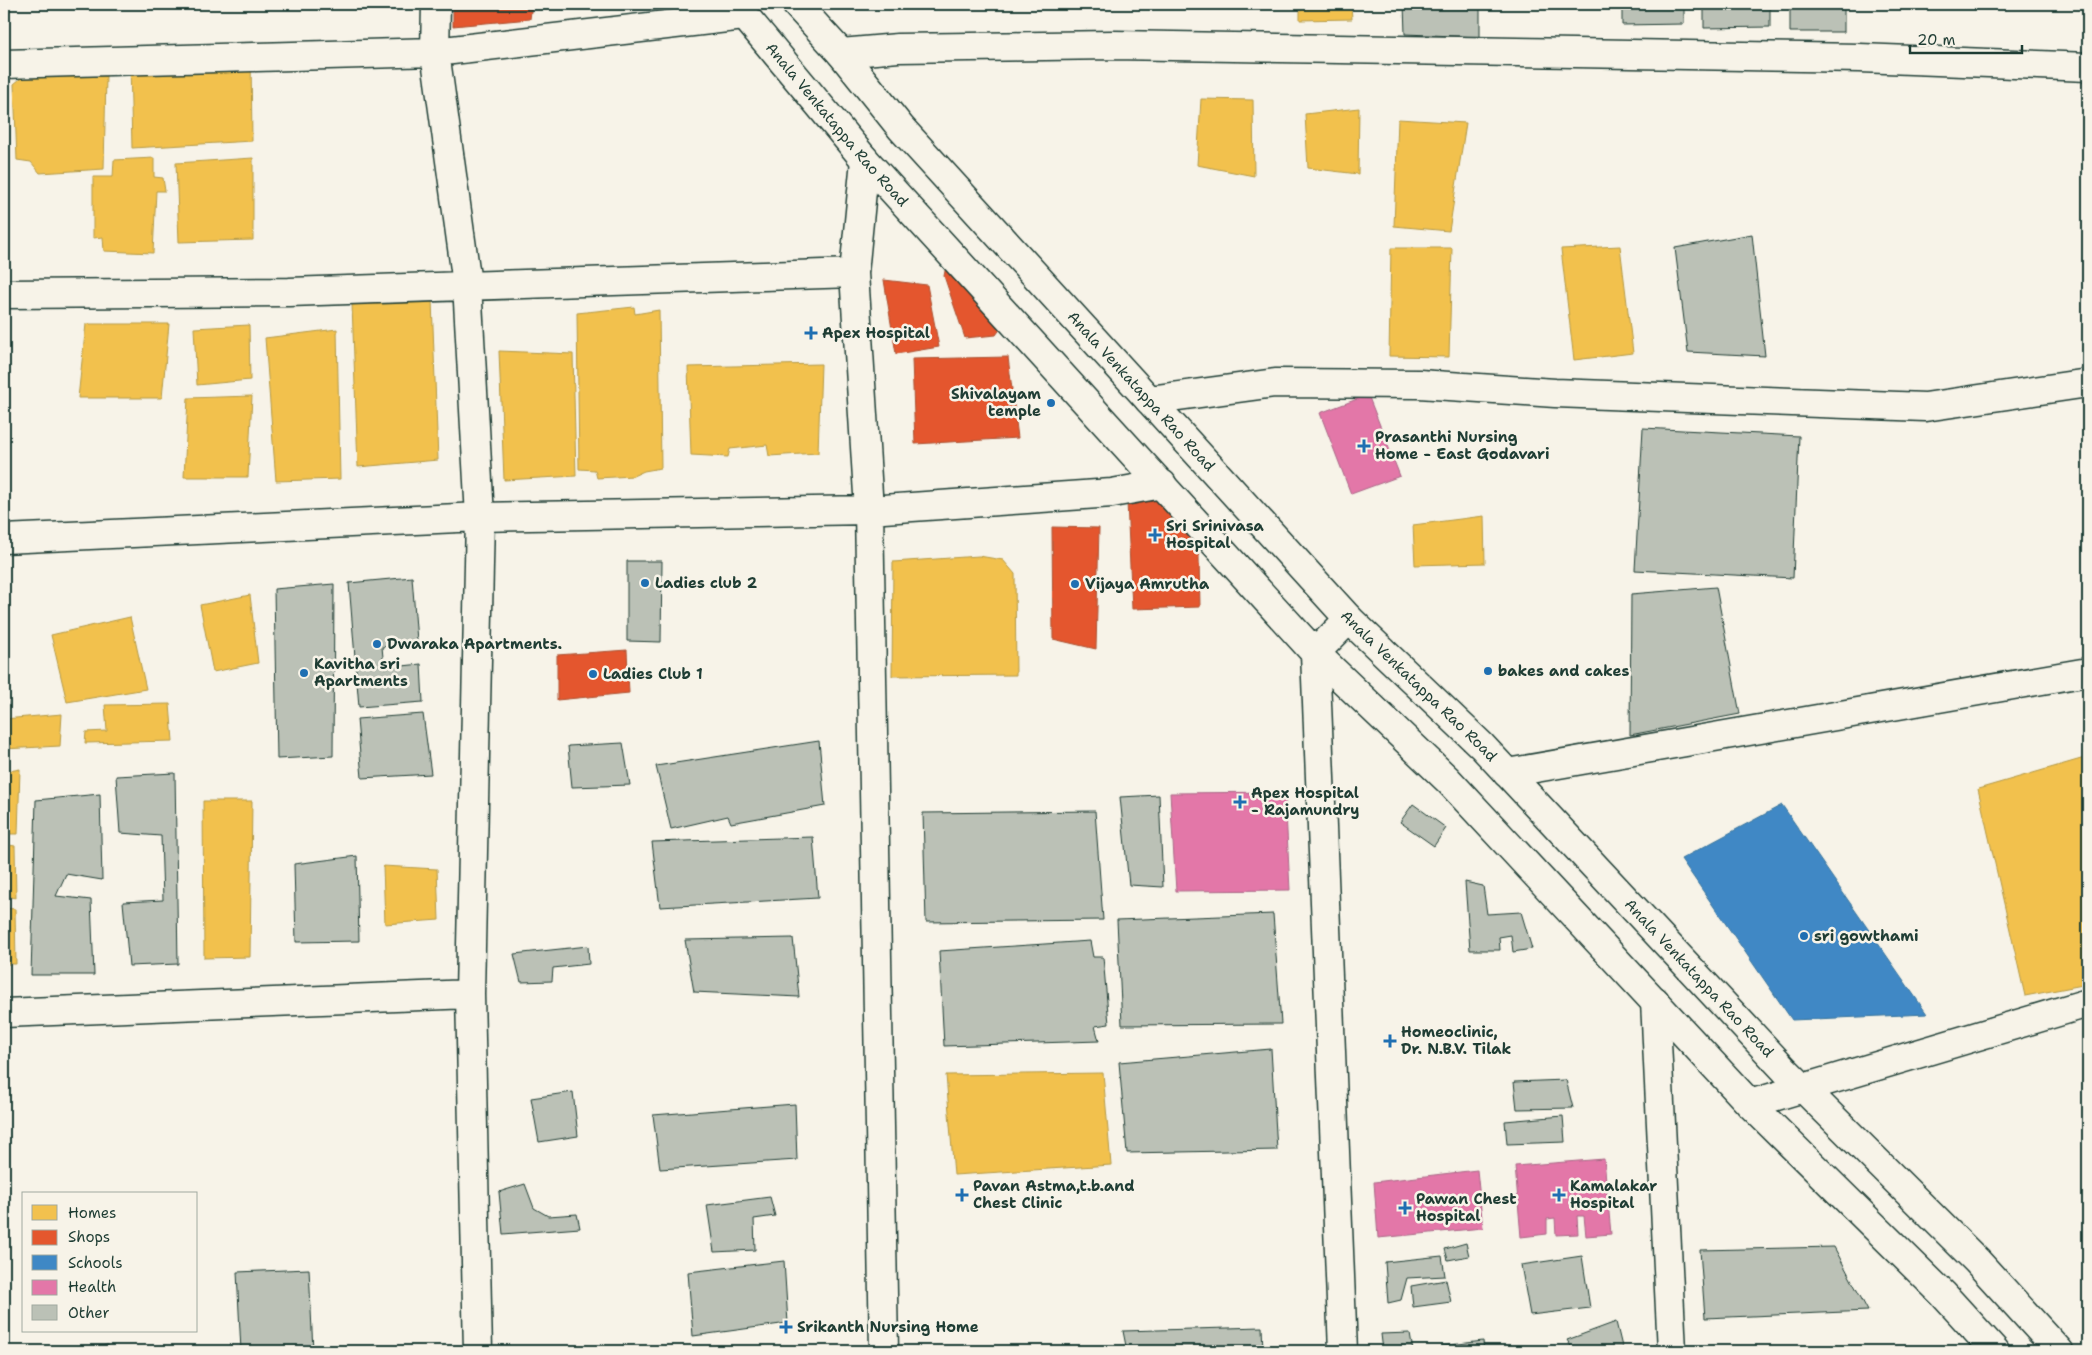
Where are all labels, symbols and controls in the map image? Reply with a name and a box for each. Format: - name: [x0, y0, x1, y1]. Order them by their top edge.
- scale bar: [1910, 22, 2022, 54]
- text: 20 m: [1917, 30, 1956, 50]
- street label: Anala Venkatappa Rao Road: [761, 38, 913, 211]
- street label: Anala Venkatappa Rao Road: [1063, 307, 1220, 476]
- place label: Apex Hospital: [822, 323, 930, 343]
- marker: Apex Hospital: [804, 326, 818, 340]
- place label: Shivalayam temple: [951, 384, 1041, 421]
- marker: Shivalayam temple: [1045, 397, 1057, 409]
- place label: Prasanthi Nursing Home - East Godavari: [1375, 427, 1549, 464]
- marker: Prasanthi Nursing Home - East Godavari: [1357, 439, 1371, 453]
- place label: Sri Srinivasa Hospital: [1166, 516, 1265, 553]
- marker: Sri Srinivasa Hospital: [1148, 528, 1162, 542]
- place label: Ladies club 2: [655, 573, 758, 593]
- place label: Vijaya Amrutha: [1085, 574, 1210, 594]
- marker: Ladies club 2: [639, 577, 651, 589]
- marker: Vijaya Amrutha: [1069, 578, 1081, 590]
- street label: Anala Venkatappa Rao Road: [1336, 606, 1502, 766]
- place label: Dwaraka Apartments.: [387, 634, 562, 654]
- marker: Dwaraka Apartments.: [371, 638, 383, 650]
- place label: Kavitha sri Apartments: [314, 654, 408, 691]
- place label: bakes and cakes: [1498, 661, 1629, 681]
- place label: Ladies Club 1: [603, 664, 703, 684]
- marker: bakes and cakes: [1482, 665, 1494, 677]
- marker: Kavitha sri Apartments: [298, 667, 310, 679]
- marker: Ladies Club 1: [587, 668, 599, 680]
- place label: Apex Hospital - Rajamundry: [1251, 783, 1360, 820]
- marker: Apex Hospital - Rajamundry: [1233, 795, 1247, 809]
- street label: Anala Venkatappa Rao Road: [1620, 895, 1778, 1062]
- place label: sri gowthami: [1814, 926, 1919, 946]
- marker: sri gowthami: [1798, 930, 1810, 942]
- place label: Homeoclinic, Dr. N.B.V. Tilak: [1401, 1022, 1512, 1059]
- marker: Homeoclinic, Dr. N.B.V. Tilak: [1383, 1034, 1397, 1048]
- place label: Pavan Astma,t.b.and Chest Clinic: [973, 1176, 1135, 1213]
- place label: Kamalakar Hospital: [1570, 1176, 1657, 1213]
- marker: Pavan Astma,t.b.and Chest Clinic: [955, 1188, 969, 1202]
- marker: Kamalakar Hospital: [1552, 1188, 1566, 1202]
- place label: Pawan Chest Hospital: [1416, 1189, 1517, 1226]
- legend: [22, 1192, 198, 1332]
- marker: Pawan Chest Hospital: [1398, 1201, 1412, 1215]
- text: Homes: [68, 1203, 116, 1223]
- text: Shops: [68, 1227, 110, 1247]
- text: Schools: [68, 1253, 123, 1273]
- text: Health: [68, 1277, 116, 1297]
- text: Other: [68, 1303, 110, 1323]
- place label: Srikanth Nursing Home: [797, 1317, 979, 1337]
- marker: Srikanth Nursing Home: [779, 1320, 793, 1334]

